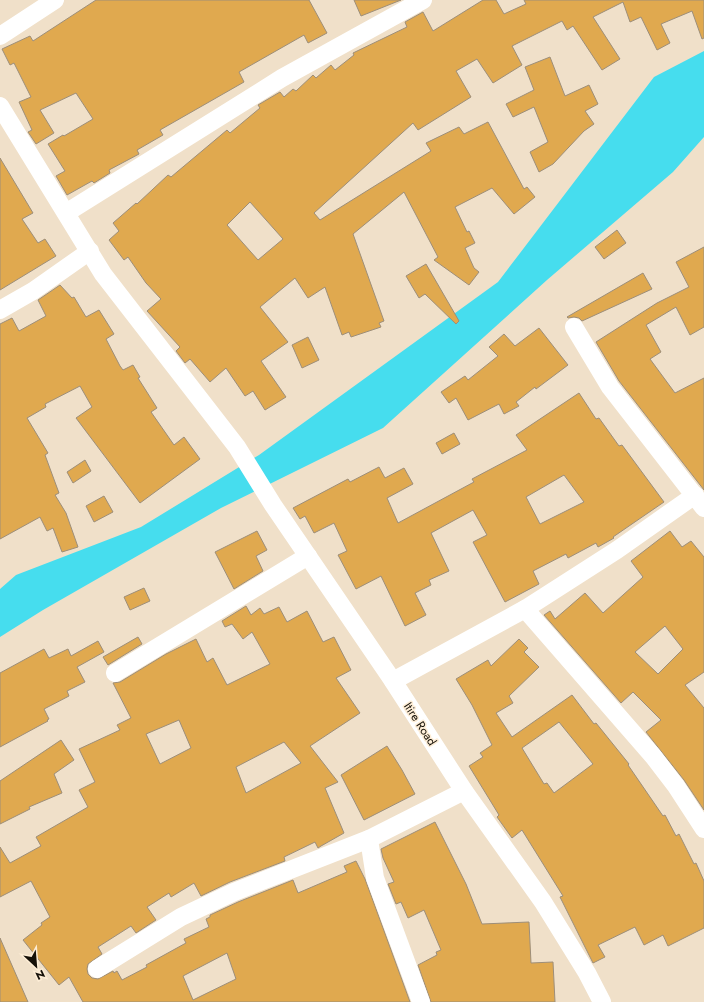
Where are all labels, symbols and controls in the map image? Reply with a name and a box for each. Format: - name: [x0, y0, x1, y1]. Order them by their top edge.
- street label: Itire Road: [399, 699, 441, 749]
- north arrow: [16, 946, 56, 986]
- text: N: [33, 966, 48, 984]

